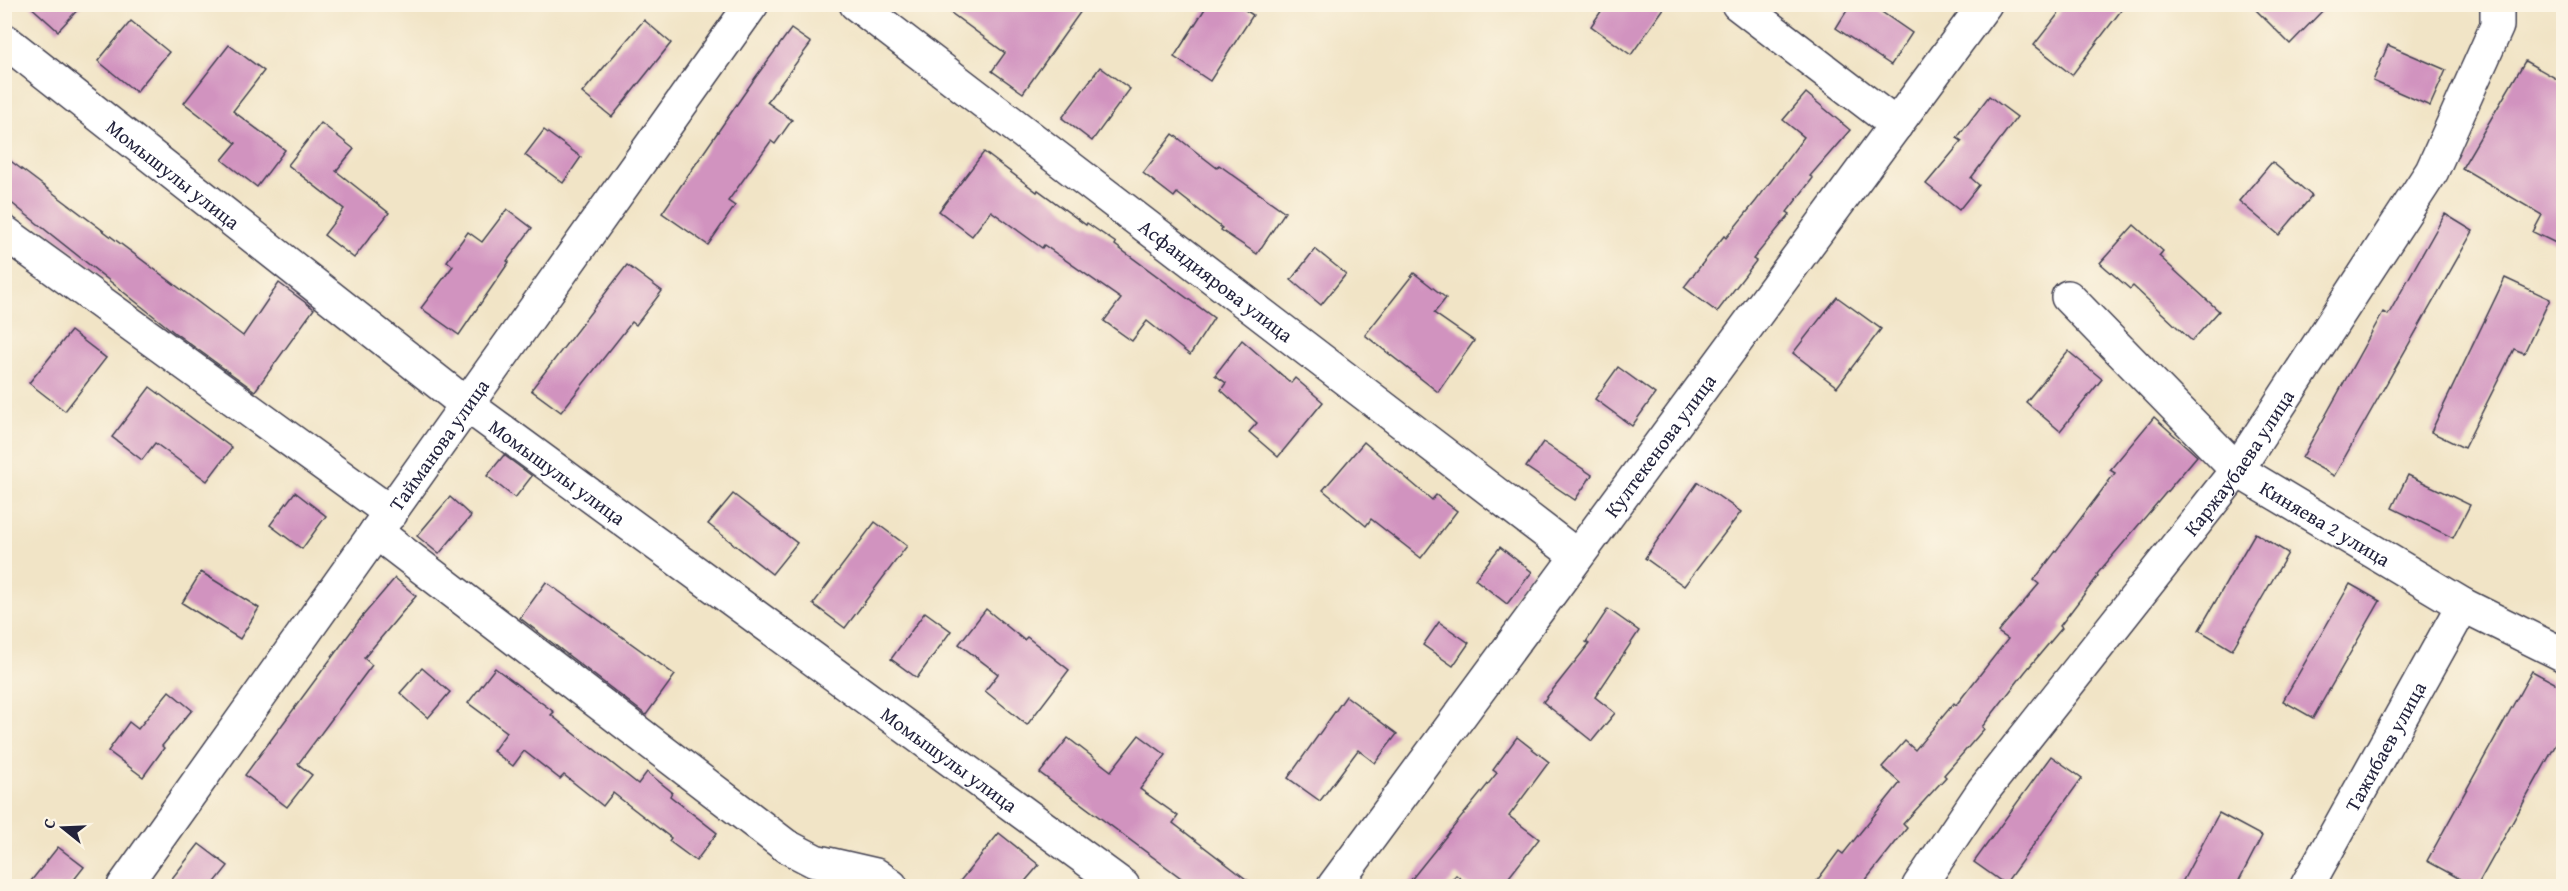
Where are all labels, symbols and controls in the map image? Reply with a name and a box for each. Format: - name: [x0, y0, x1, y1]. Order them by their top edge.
- street label: Момышулы улица: [101, 112, 247, 236]
- street label: Асфандиярова улица: [1133, 212, 1300, 349]
- street label: Култекенова улица: [1597, 367, 1722, 523]
- street label: Тайманова улица: [381, 372, 496, 516]
- street label: Каржаубаева улица: [2176, 383, 2301, 542]
- street label: Момышулы улица: [483, 412, 632, 532]
- street label: Киняева 2 улица: [2255, 473, 2397, 573]
- street label: Тажибаев улица: [2337, 675, 2433, 816]
- street label: Момышулы улица: [875, 699, 1024, 819]
- north arrow: [33, 798, 93, 858]
- text: С: [36, 815, 62, 831]

